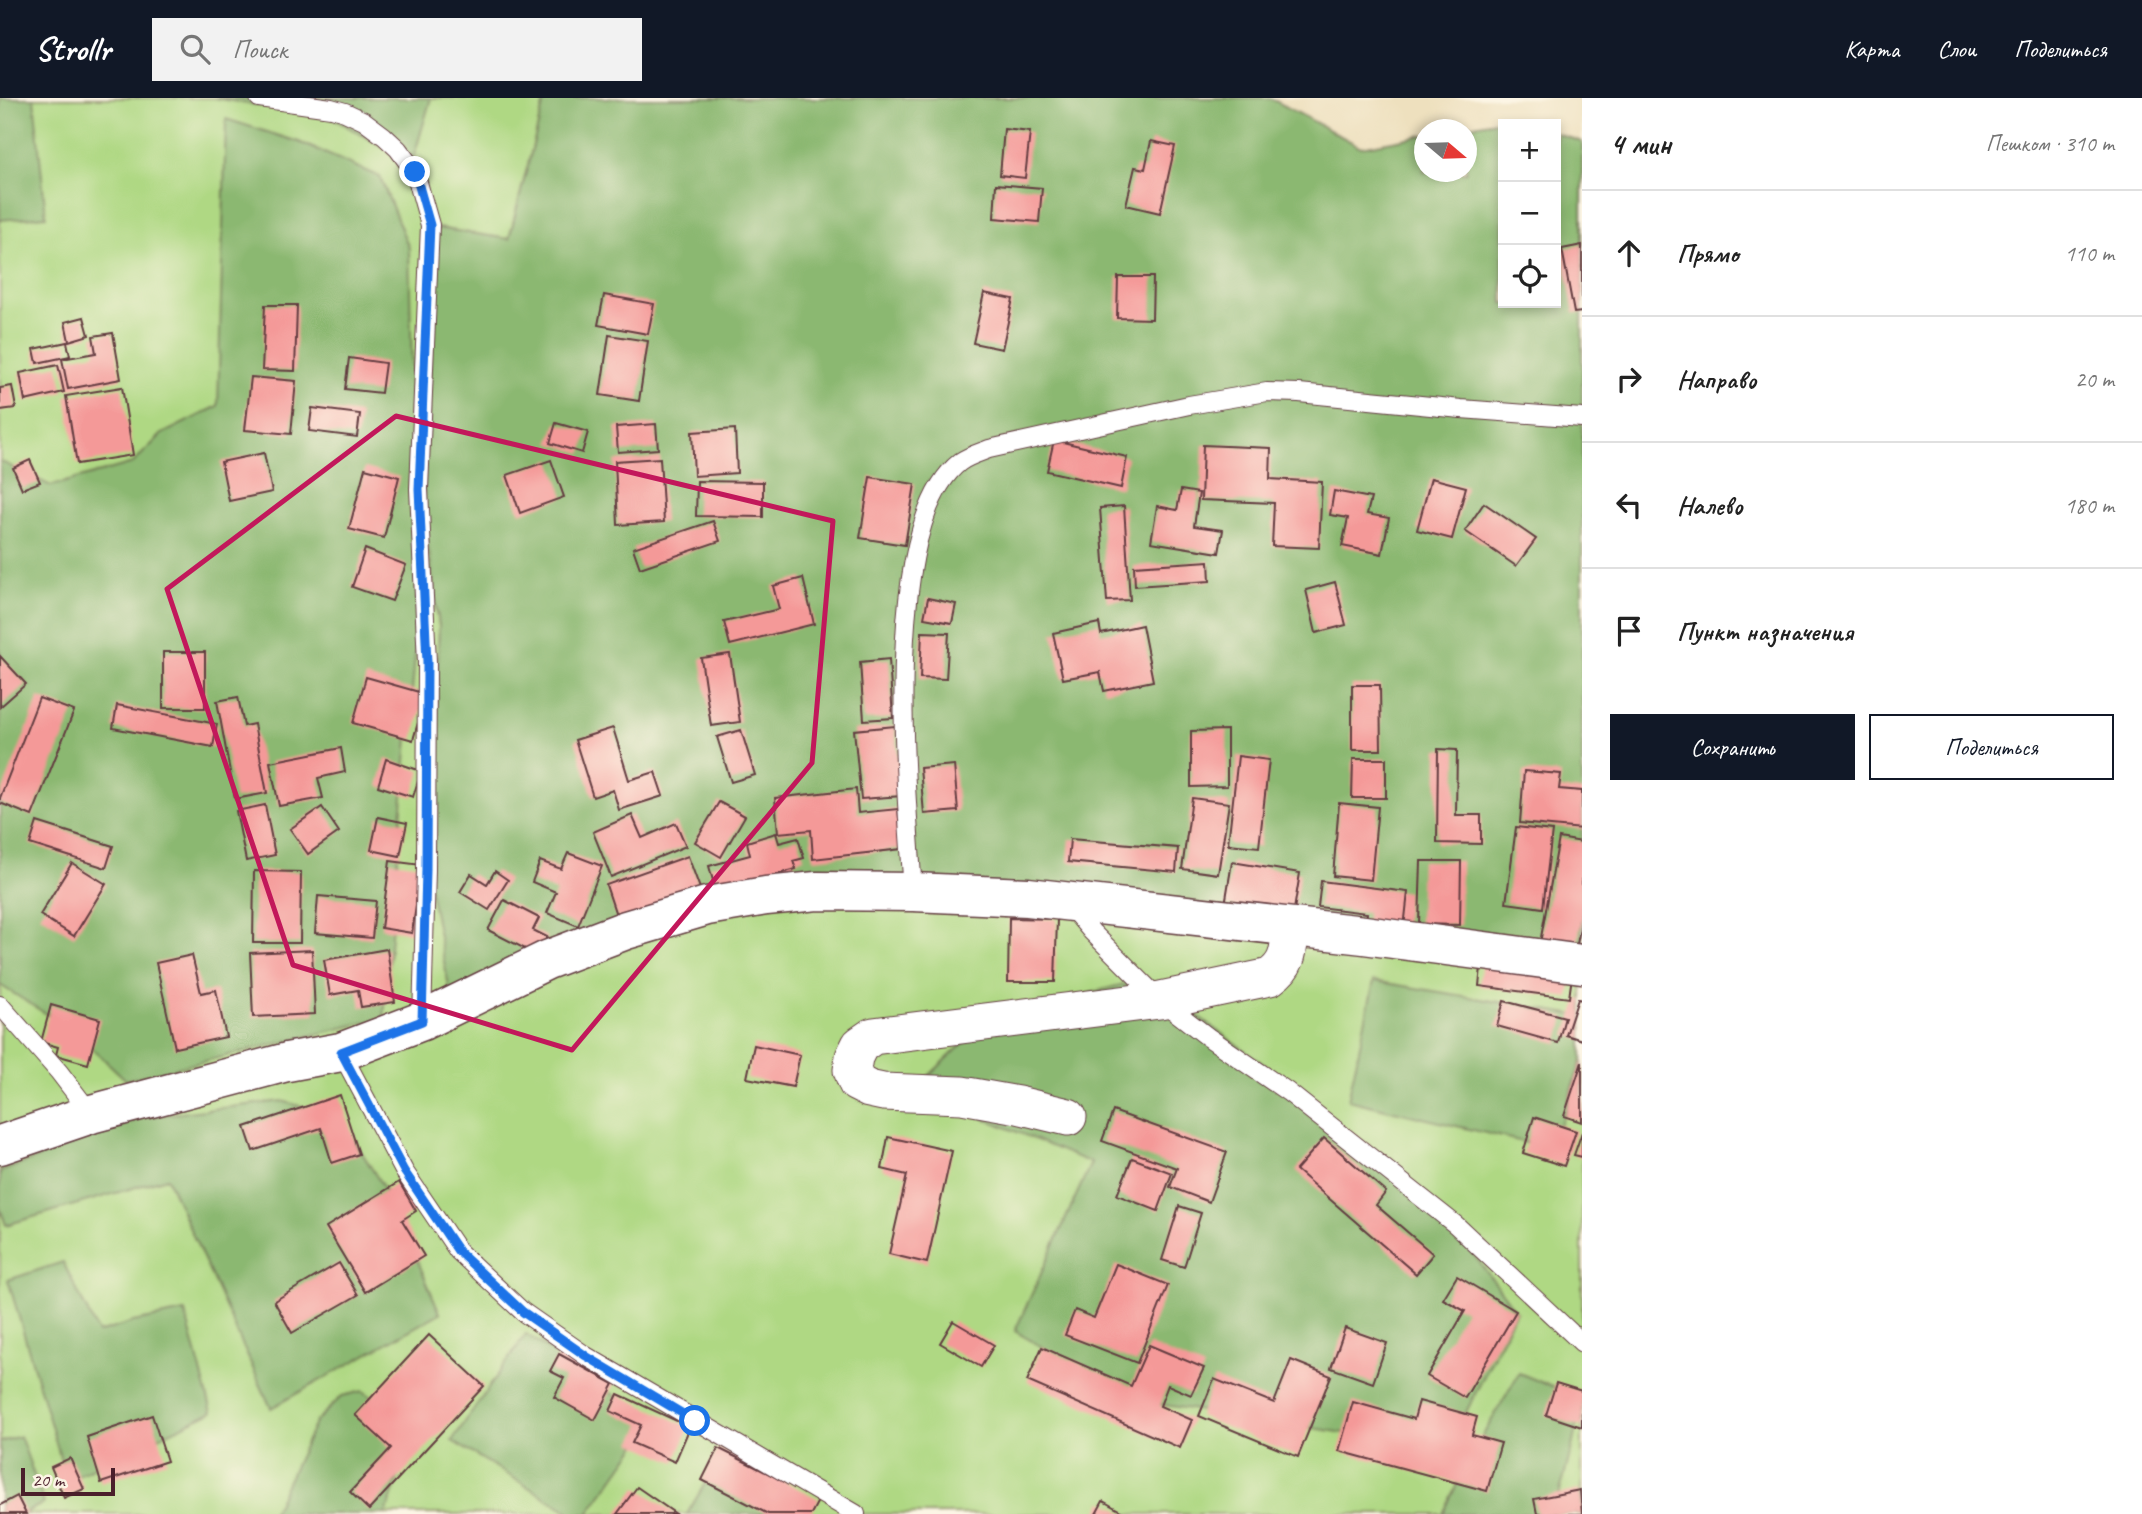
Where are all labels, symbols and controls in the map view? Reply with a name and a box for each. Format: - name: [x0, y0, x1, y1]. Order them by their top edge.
- search box: [152, 18, 642, 81]
- text: Strollr: [35, 28, 110, 70]
- icon: search: [176, 30, 214, 68]
- text: Поиск: [232, 33, 287, 66]
- text: Карта: [1845, 34, 1899, 64]
- text: Слои: [1937, 34, 1976, 64]
- text: Поделиться: [2014, 34, 2107, 64]
- north arrow: [1414, 119, 1477, 182]
- map controls: [1498, 119, 1561, 308]
- button: +: [1498, 119, 1561, 182]
- text: 4 мин: [1610, 125, 1671, 163]
- text: Пешком · 310 m: [1986, 129, 2114, 158]
- route end: [399, 156, 430, 187]
- button: −: [1498, 182, 1561, 245]
- icon: ahead: [1610, 234, 1648, 272]
- text: Прямо: [1677, 237, 1739, 270]
- text: 110 m: [2065, 239, 2114, 268]
- button: locate: [1498, 245, 1561, 308]
- icon: right: [1610, 360, 1648, 398]
- text: Направо: [1677, 363, 1756, 396]
- text: 20 m: [2075, 365, 2114, 394]
- icon: left: [1610, 486, 1648, 524]
- text: Налево: [1677, 489, 1743, 522]
- text: 180 m: [2065, 491, 2114, 520]
- icon: arrive: [1610, 612, 1648, 650]
- text: Пункт назначения: [1677, 615, 1853, 648]
- button: Сохранить: [1610, 714, 1855, 780]
- button: Поделиться: [1869, 714, 2114, 780]
- route start: [679, 1405, 710, 1436]
- scale bar: [21, 1465, 116, 1497]
- text: 20 m: [32, 1468, 64, 1492]

